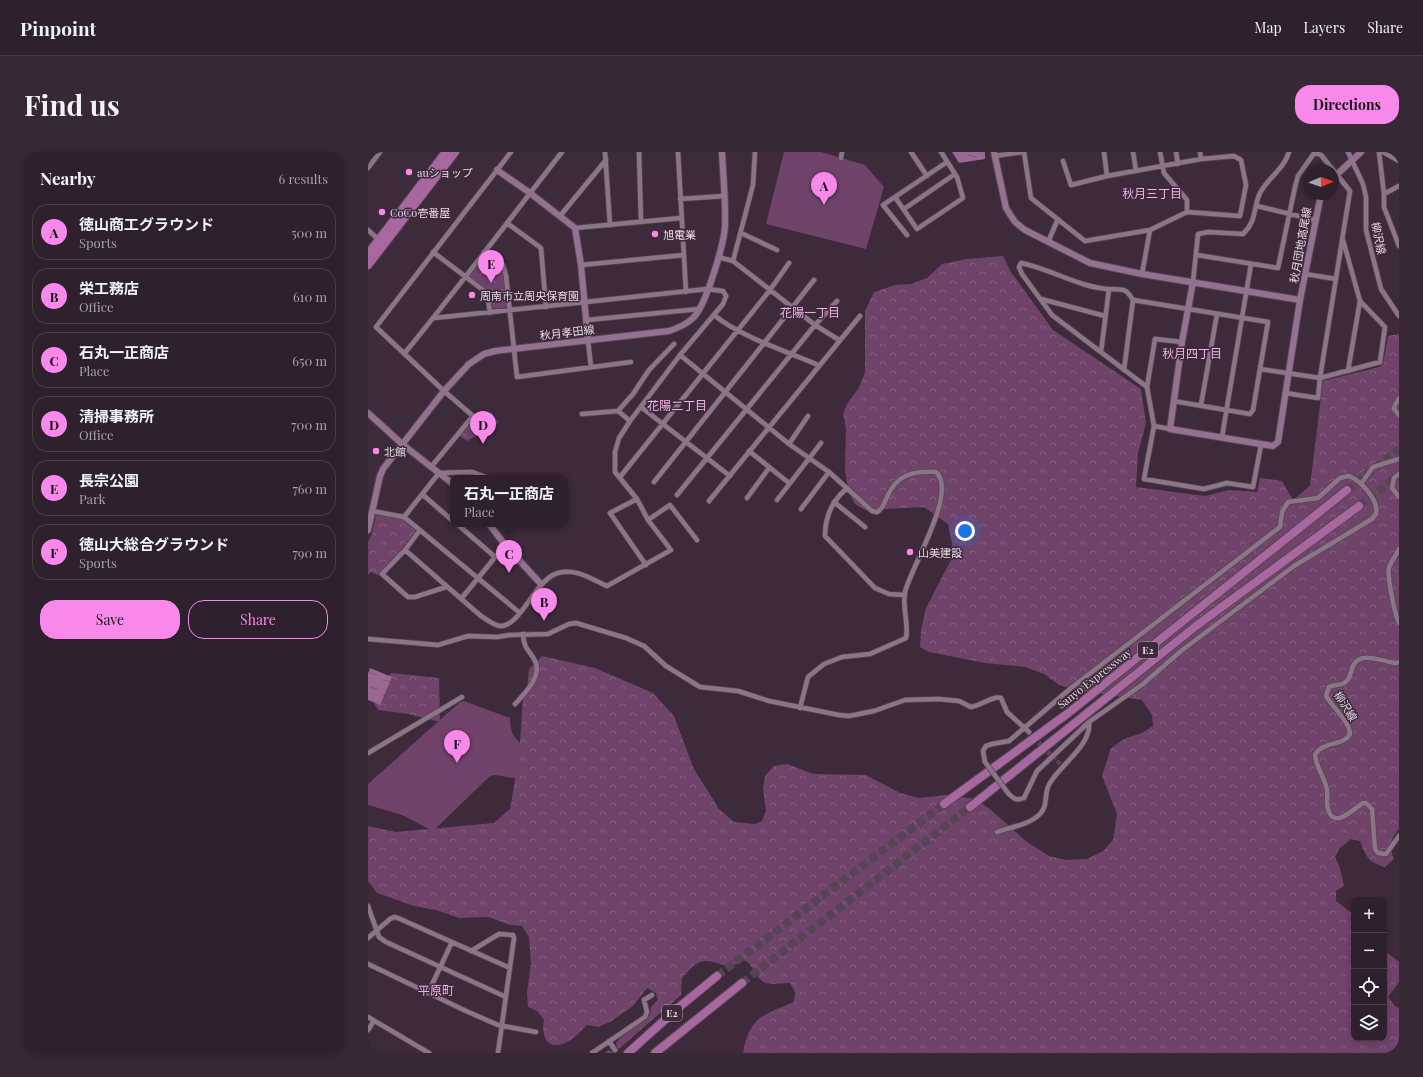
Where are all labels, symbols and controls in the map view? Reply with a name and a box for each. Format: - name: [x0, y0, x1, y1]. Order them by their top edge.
- text: Pinpoint: [20, 15, 96, 41]
- text: Map: [1254, 18, 1282, 37]
- text: Layers: [1304, 18, 1345, 37]
- text: Share: [1367, 18, 1403, 37]
- button: Directions: [1295, 85, 1399, 124]
- text: Find us: [24, 86, 120, 123]
- north arrow: [1303, 164, 1339, 200]
- place label: auショップ: [417, 165, 473, 180]
- text: Nearby: [40, 167, 95, 189]
- marker: auショップ: [404, 167, 414, 177]
- text: 6 results: [278, 170, 328, 187]
- pin: A: [811, 172, 837, 205]
- district label: 秋月三丁目: [1122, 185, 1182, 201]
- place label: CoCo壱番屋: [390, 205, 450, 220]
- street label: 秋月団地高尾線: [1286, 206, 1314, 284]
- marker: CoCo壱番屋: [377, 207, 387, 217]
- text: 徳山商工グラウンド: [79, 214, 214, 234]
- street label: 柳沢線: [1368, 220, 1390, 256]
- text: A: [50, 224, 58, 241]
- text: 500 m: [291, 224, 327, 241]
- place label: 旭電業: [663, 227, 696, 242]
- marker: 旭電業: [650, 229, 660, 239]
- text: Sports: [79, 234, 117, 251]
- pin: E: [478, 250, 504, 283]
- text: 栄工務店: [79, 278, 139, 298]
- text: B: [50, 288, 58, 305]
- text: 610 m: [293, 288, 327, 305]
- place label: 周南市立周央保育園: [480, 288, 579, 303]
- marker: 周南市立周央保育園: [467, 290, 477, 300]
- text: Office: [79, 298, 114, 315]
- district label: 花陽一丁目: [780, 304, 840, 320]
- street label: 秋月孝田線: [539, 321, 595, 343]
- text: 石丸一正商店: [79, 342, 169, 362]
- district label: 秋月四丁目: [1162, 345, 1222, 361]
- text: C: [49, 352, 59, 369]
- text: 650 m: [292, 352, 327, 369]
- text: Place: [79, 362, 110, 379]
- district label: 花陽二丁目: [647, 397, 707, 413]
- text: 清掃事務所: [79, 406, 154, 426]
- pin: D: [470, 411, 496, 444]
- text: D: [49, 416, 59, 433]
- text: 700 m: [291, 416, 327, 433]
- text: Office: [79, 426, 114, 443]
- place label: 北館: [384, 444, 406, 459]
- marker: 北館: [371, 446, 381, 456]
- text: 長宗公園: [79, 470, 139, 490]
- popup: [450, 475, 568, 527]
- text: E: [50, 480, 58, 497]
- text: 760 m: [292, 480, 327, 497]
- text: 石丸一正商店: [464, 483, 554, 503]
- text: Park: [79, 490, 106, 507]
- text: Place: [464, 503, 495, 520]
- your location: [955, 521, 975, 541]
- text: 徳山大総合グラウンド: [79, 534, 229, 554]
- pin: C: [496, 540, 522, 573]
- text: F: [50, 544, 58, 561]
- text: 790 m: [293, 544, 327, 561]
- place label: 山美建設: [918, 545, 962, 560]
- marker: 山美建設: [905, 547, 915, 557]
- text: Sports: [79, 554, 117, 571]
- pin: B: [531, 588, 557, 621]
- button: Save: [40, 600, 180, 639]
- button: Share: [188, 600, 328, 639]
- road number: E2: [1138, 642, 1158, 658]
- street label: Sanyo Expressway: [1054, 644, 1135, 712]
- street label: 柳沢線: [1331, 688, 1361, 724]
- pin: F: [444, 730, 470, 763]
- map controls: [1351, 897, 1387, 1041]
- button: +: [1351, 897, 1387, 933]
- button: −: [1351, 933, 1387, 969]
- button: locate: [1351, 969, 1387, 1005]
- district label: 平原町: [418, 982, 454, 998]
- road number: E2: [662, 1005, 682, 1021]
- button: layers: [1351, 1005, 1387, 1041]

